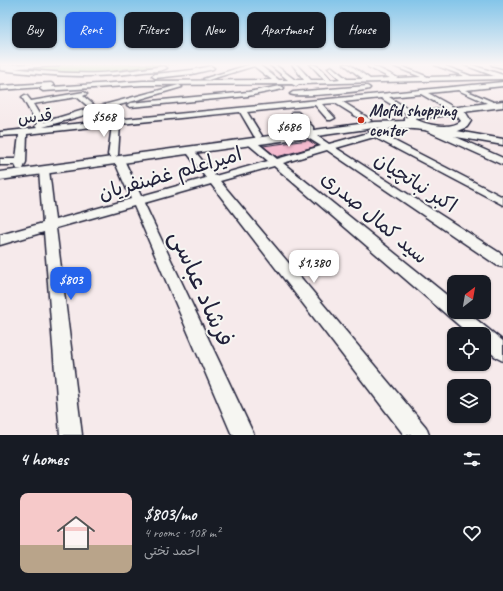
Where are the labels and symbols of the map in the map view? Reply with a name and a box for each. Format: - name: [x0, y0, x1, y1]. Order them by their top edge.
- place label: Mofid shopping center: [369, 100, 458, 141]
- pin: $568: [80, 104, 128, 138]
- street label: قدس: [17, 105, 53, 128]
- pin: $686: [265, 114, 313, 148]
- marker: Mofid shopping center: [356, 115, 366, 125]
- street label: امیراعلم غضنفریان: [96, 141, 245, 208]
- street label: اکبر نباتچیان: [370, 147, 462, 218]
- street label: سید کمال صدری: [316, 165, 433, 269]
- street label: فرشاد عباسی: [163, 225, 241, 351]
- pin: $1,380: [281, 250, 347, 284]
- pin: $803: [47, 267, 95, 301]
- north arrow: [447, 275, 491, 319]

